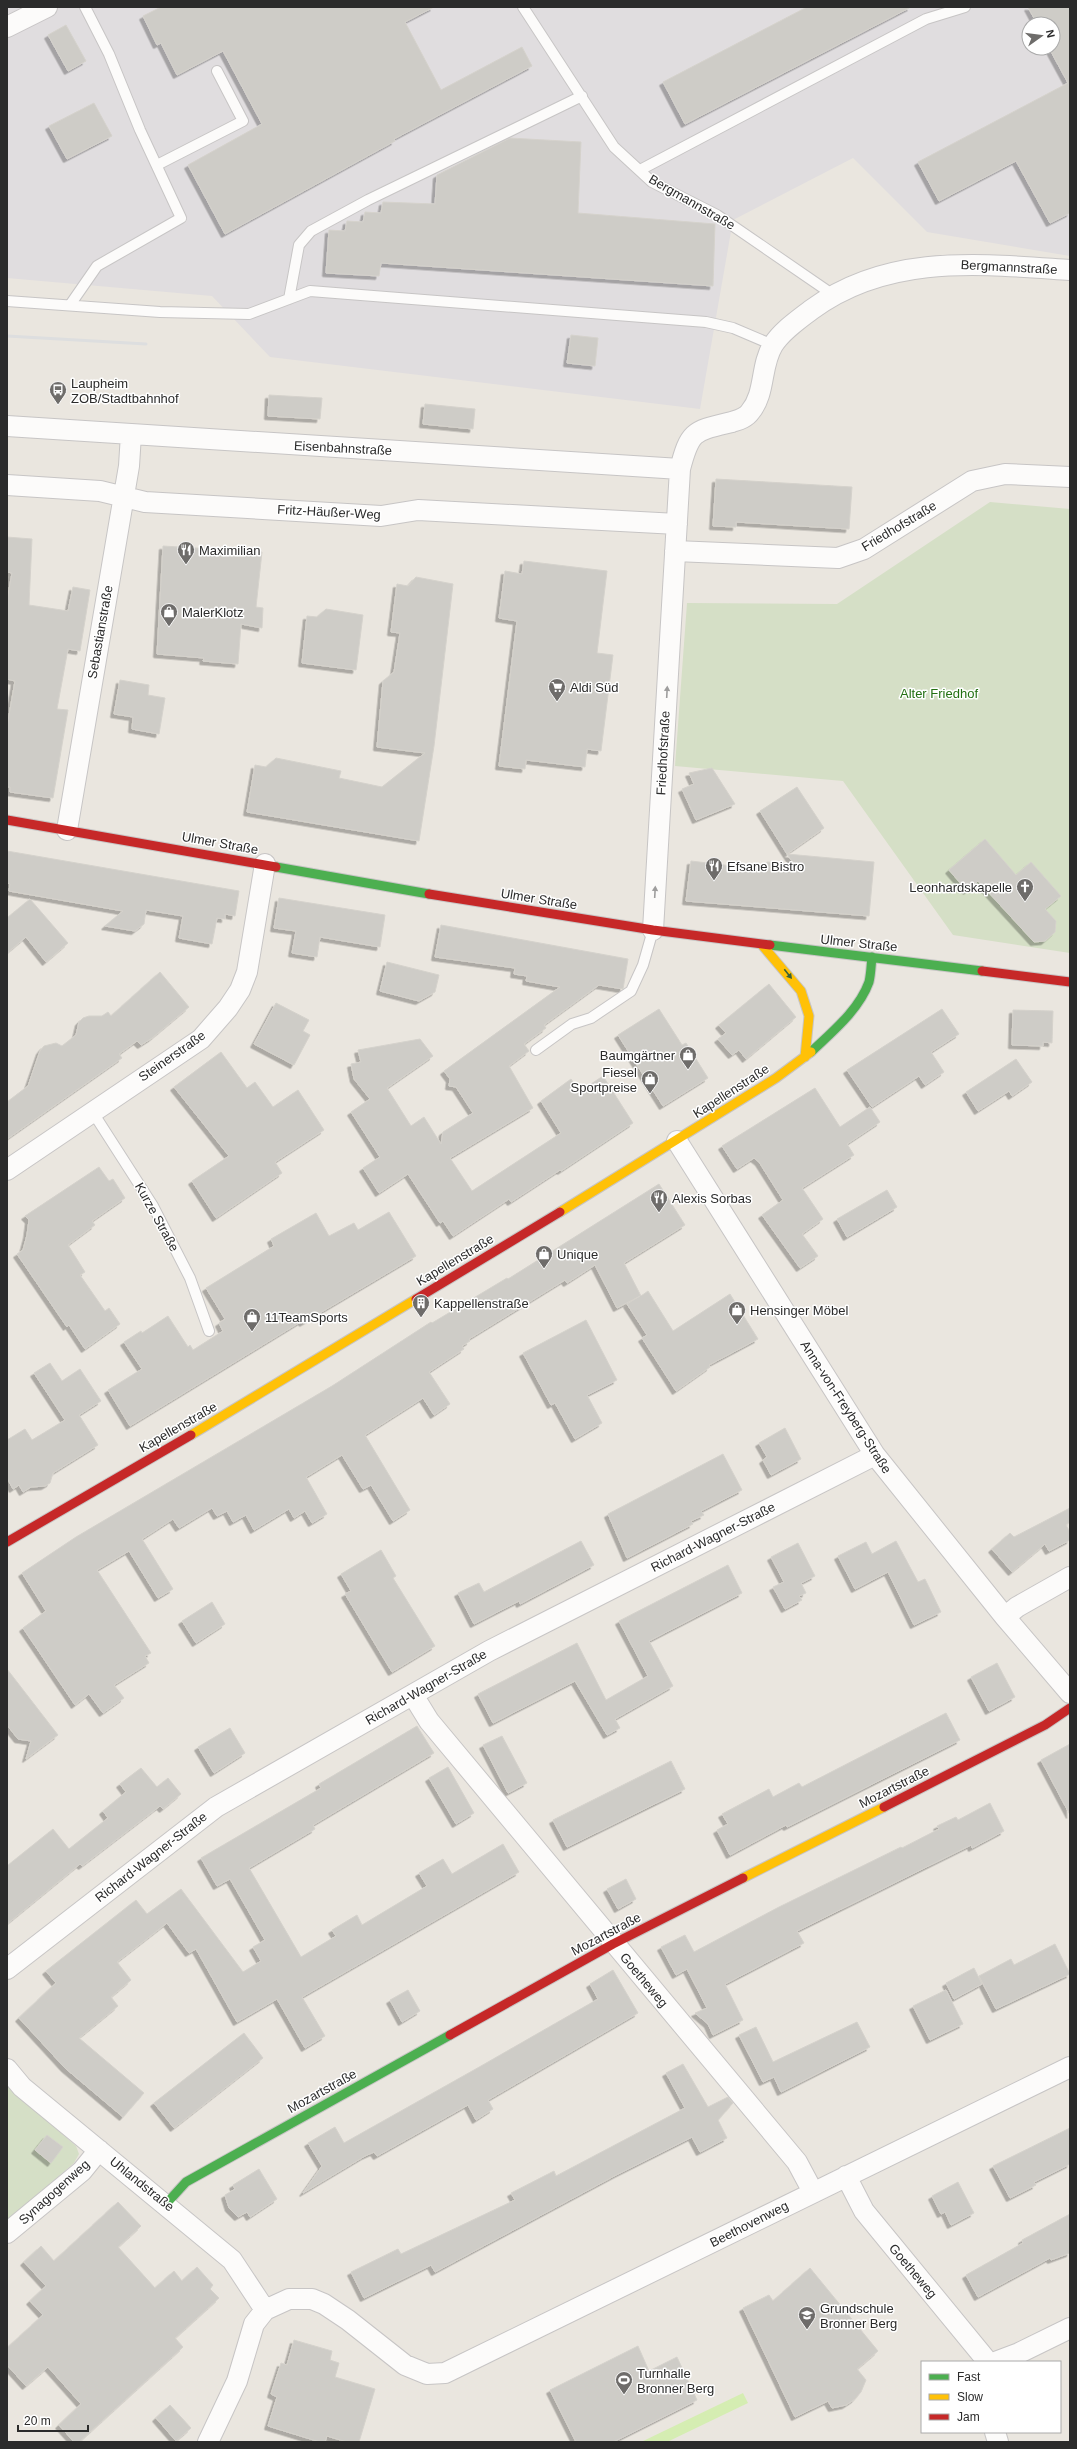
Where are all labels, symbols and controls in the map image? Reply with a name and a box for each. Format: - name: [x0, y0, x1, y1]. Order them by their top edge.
- north arrow: [1021, 16, 1061, 56]
- text: N: [1044, 28, 1057, 39]
- street label: Bergmannstraße: [646, 171, 738, 233]
- street label: Bergmannstraße: [960, 257, 1058, 277]
- place label: Laupheim ZOB/Stadtbahnhof: [71, 376, 179, 406]
- bus stop icon: Laupheim ZOB/Stadtbahnhof: [48, 380, 68, 405]
- street label: Eisenbahnstraße: [294, 438, 392, 458]
- street label: Friedhofstraße: [859, 498, 939, 554]
- street label: Fritz-Häußer-Weg: [277, 502, 381, 522]
- restaurant icon: Maximilian: [176, 540, 196, 565]
- place label: Maximilian: [199, 543, 260, 558]
- street label: Sebastianstraße: [84, 584, 116, 680]
- shop icon: MalerKlotz: [159, 602, 179, 627]
- place label: MalerKlotz: [182, 605, 243, 620]
- supermarket icon: Aldi Süd: [547, 677, 567, 702]
- place label: Aldi Süd: [570, 680, 618, 695]
- one-way arrow: [663, 686, 670, 698]
- park label: Alter Friedhof: [900, 686, 978, 701]
- street label: Friedhofstraße: [653, 710, 673, 796]
- street label: Ulmer Straße: [181, 829, 259, 857]
- restaurant icon: Efsane Bistro: [704, 856, 724, 881]
- place label: Efsane Bistro: [727, 859, 804, 874]
- church icon: Leonhardskapelle: [1015, 877, 1035, 902]
- place label: Leonhardskapelle: [909, 880, 1012, 895]
- street label: Ulmer Straße: [500, 886, 578, 912]
- one-way arrow: [651, 886, 658, 898]
- street label: Ulmer Straße: [820, 932, 898, 954]
- one-way arrow: [784, 969, 793, 980]
- street label: Steinerstraße: [136, 1027, 208, 1085]
- shop icon: Baumgärtner: [678, 1045, 698, 1070]
- place label: Baumgärtner: [600, 1048, 676, 1063]
- street label: Kapellenstraße: [690, 1061, 772, 1121]
- place label: Fiesel Sportpreise: [571, 1065, 637, 1095]
- shop icon: Fiesel Sportpreise: [640, 1069, 660, 1094]
- street label: Kurze Straße: [132, 1180, 182, 1254]
- restaurant icon: Alexis Sorbas: [649, 1188, 669, 1213]
- place label: Alexis Sorbas: [672, 1191, 752, 1206]
- street label: Kapellenstraße: [414, 1231, 496, 1289]
- shop icon: Unique: [534, 1244, 554, 1269]
- place label: Unique: [557, 1247, 598, 1262]
- building icon: Kappellenstraße: [411, 1293, 431, 1318]
- place label: Kappellenstraße: [434, 1296, 529, 1311]
- shop icon: Hensinger Möbel: [727, 1300, 747, 1325]
- place label: Hensinger Möbel: [750, 1303, 848, 1318]
- shop icon: 11TeamSports: [242, 1307, 262, 1332]
- place label: 11TeamSports: [265, 1310, 348, 1325]
- street label: Anna-von-Freyberg-Straße: [797, 1338, 895, 1476]
- street label: Kapellenstraße: [136, 1399, 220, 1455]
- street label: Richard-Wagner-Straße: [648, 1499, 778, 1575]
- street label: Richard-Wagner-Straße: [363, 1646, 489, 1728]
- street label: Mozartstraße: [856, 1763, 932, 1811]
- street label: Richard-Wagner-Straße: [92, 1809, 210, 1905]
- street label: Mozartstraße: [569, 1909, 643, 1959]
- street label: Goetheweg: [617, 1950, 671, 2010]
- street label: Mozartstraße: [285, 2066, 359, 2116]
- street label: Uhlandstraße: [107, 2154, 177, 2214]
- street label: Synagogenweg: [16, 2156, 92, 2228]
- street label: Beethovenweg: [707, 2198, 791, 2250]
- street label: Goetheweg: [886, 2241, 940, 2301]
- place label: Grundschule Bronner Berg: [820, 2301, 897, 2331]
- school or university icon: Grundschule Bronner Berg: [797, 2305, 817, 2330]
- legend: [921, 2361, 1061, 2433]
- place label: Turnhalle Bronner Berg: [637, 2366, 714, 2396]
- sports icon: Turnhalle Bronner Berg: [614, 2370, 634, 2395]
- text: Fast: [957, 2370, 981, 2384]
- text: Slow: [957, 2390, 983, 2404]
- scale bar: [18, 2407, 88, 2433]
- text: Jam: [957, 2410, 980, 2424]
- text: 20 m: [24, 2414, 51, 2428]

